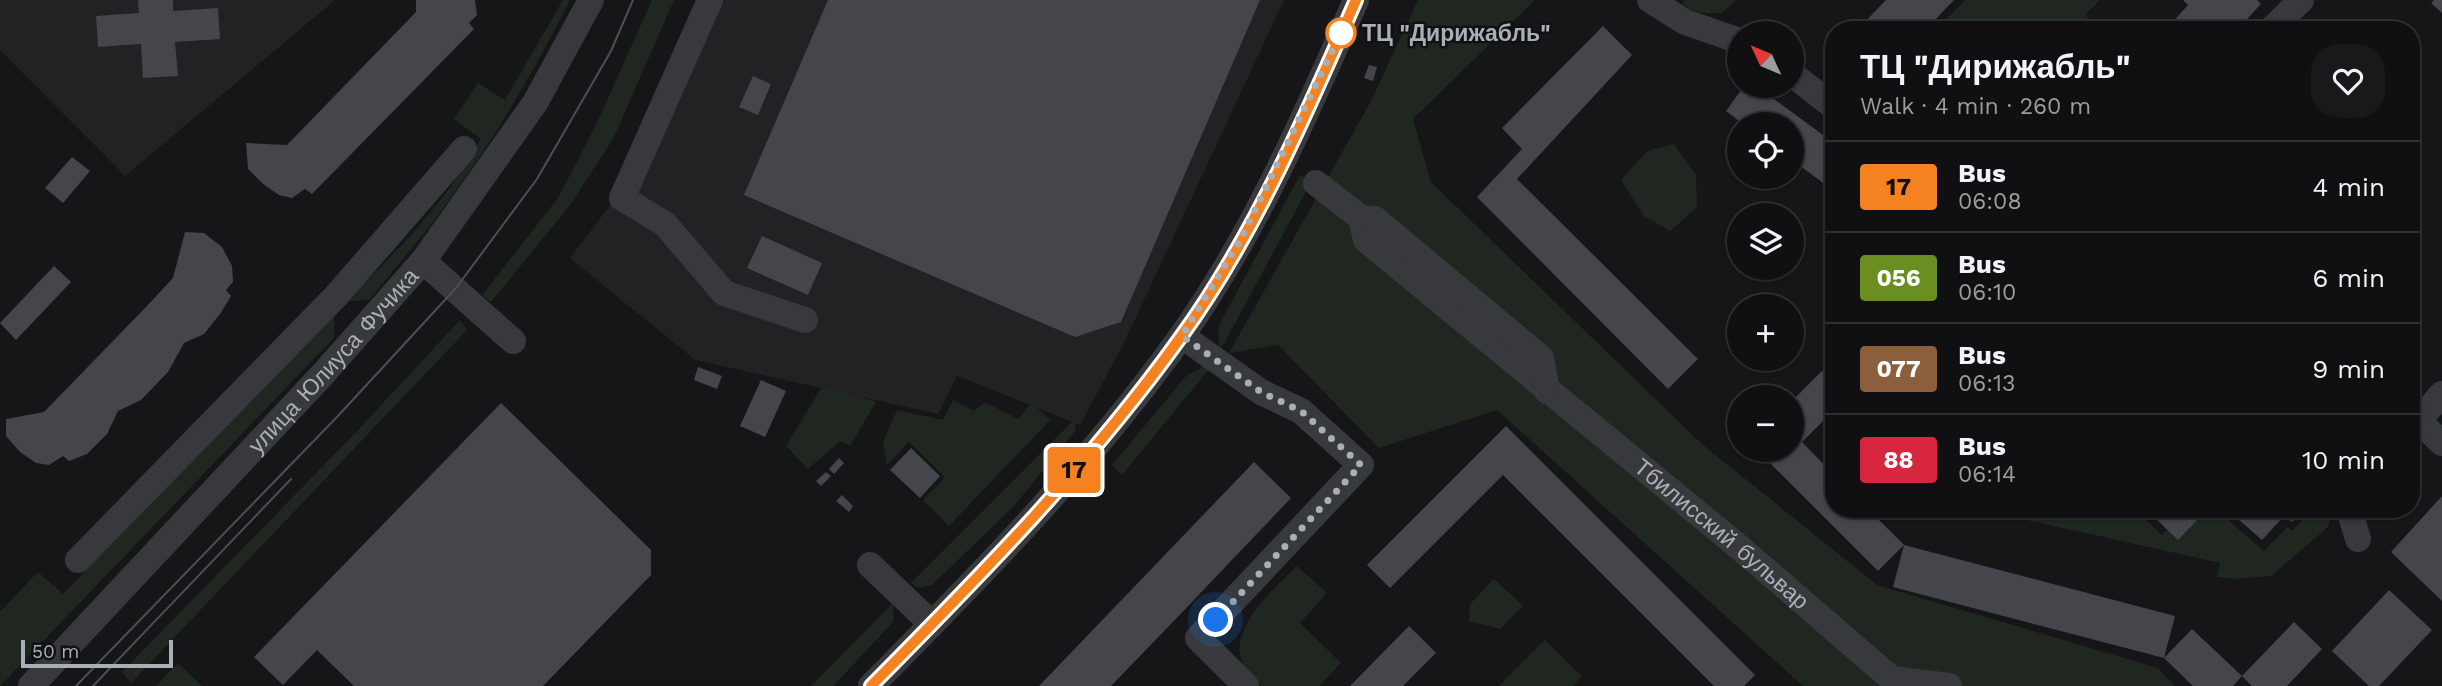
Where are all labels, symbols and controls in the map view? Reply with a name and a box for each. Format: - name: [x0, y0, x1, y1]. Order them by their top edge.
- marker: ТЦ "Дирижабль": [1326, 18, 1356, 48]
- place label: ТЦ "Дирижабль": [1362, 20, 1550, 47]
- north arrow: [1727, 21, 1804, 98]
- map controls: [1727, 21, 1804, 462]
- button: heart: [2311, 44, 2385, 118]
- text: ТЦ "Дирижабль": [1860, 47, 2130, 86]
- text: Walk · 4 min · 260 m: [1860, 93, 2091, 120]
- button: locate: [1727, 112, 1804, 189]
- text: Bus: [1958, 158, 2006, 188]
- text: 4 min: [2312, 172, 2385, 202]
- text: 17: [1886, 173, 1911, 201]
- text: 06:08: [1958, 188, 2022, 215]
- button: layers: [1727, 203, 1804, 280]
- text: Bus: [1958, 249, 2006, 279]
- street label: улица Юлиуса Фучика: [242, 262, 424, 459]
- text: 6 min: [2313, 263, 2385, 293]
- text: 056: [1876, 264, 1921, 292]
- text: 06:10: [1958, 279, 2016, 306]
- button: +: [1727, 294, 1804, 371]
- text: Bus: [1958, 340, 2006, 370]
- text: 9 min: [2312, 354, 2385, 384]
- text: 077: [1876, 355, 1921, 383]
- text: 06:13: [1958, 370, 2015, 397]
- button: −: [1727, 385, 1804, 462]
- text: Bus: [1958, 431, 2006, 461]
- text: 10 min: [2302, 445, 2385, 475]
- text: 88: [1883, 446, 1914, 474]
- line badge: 17: [1042, 447, 1106, 493]
- street label: Тбилисский бульвар: [1629, 453, 1815, 615]
- text: 17: [1062, 456, 1086, 484]
- text: 06:14: [1958, 461, 2016, 488]
- your location: [1198, 602, 1233, 637]
- scale bar: [21, 637, 173, 669]
- text: 50 m: [32, 640, 79, 663]

